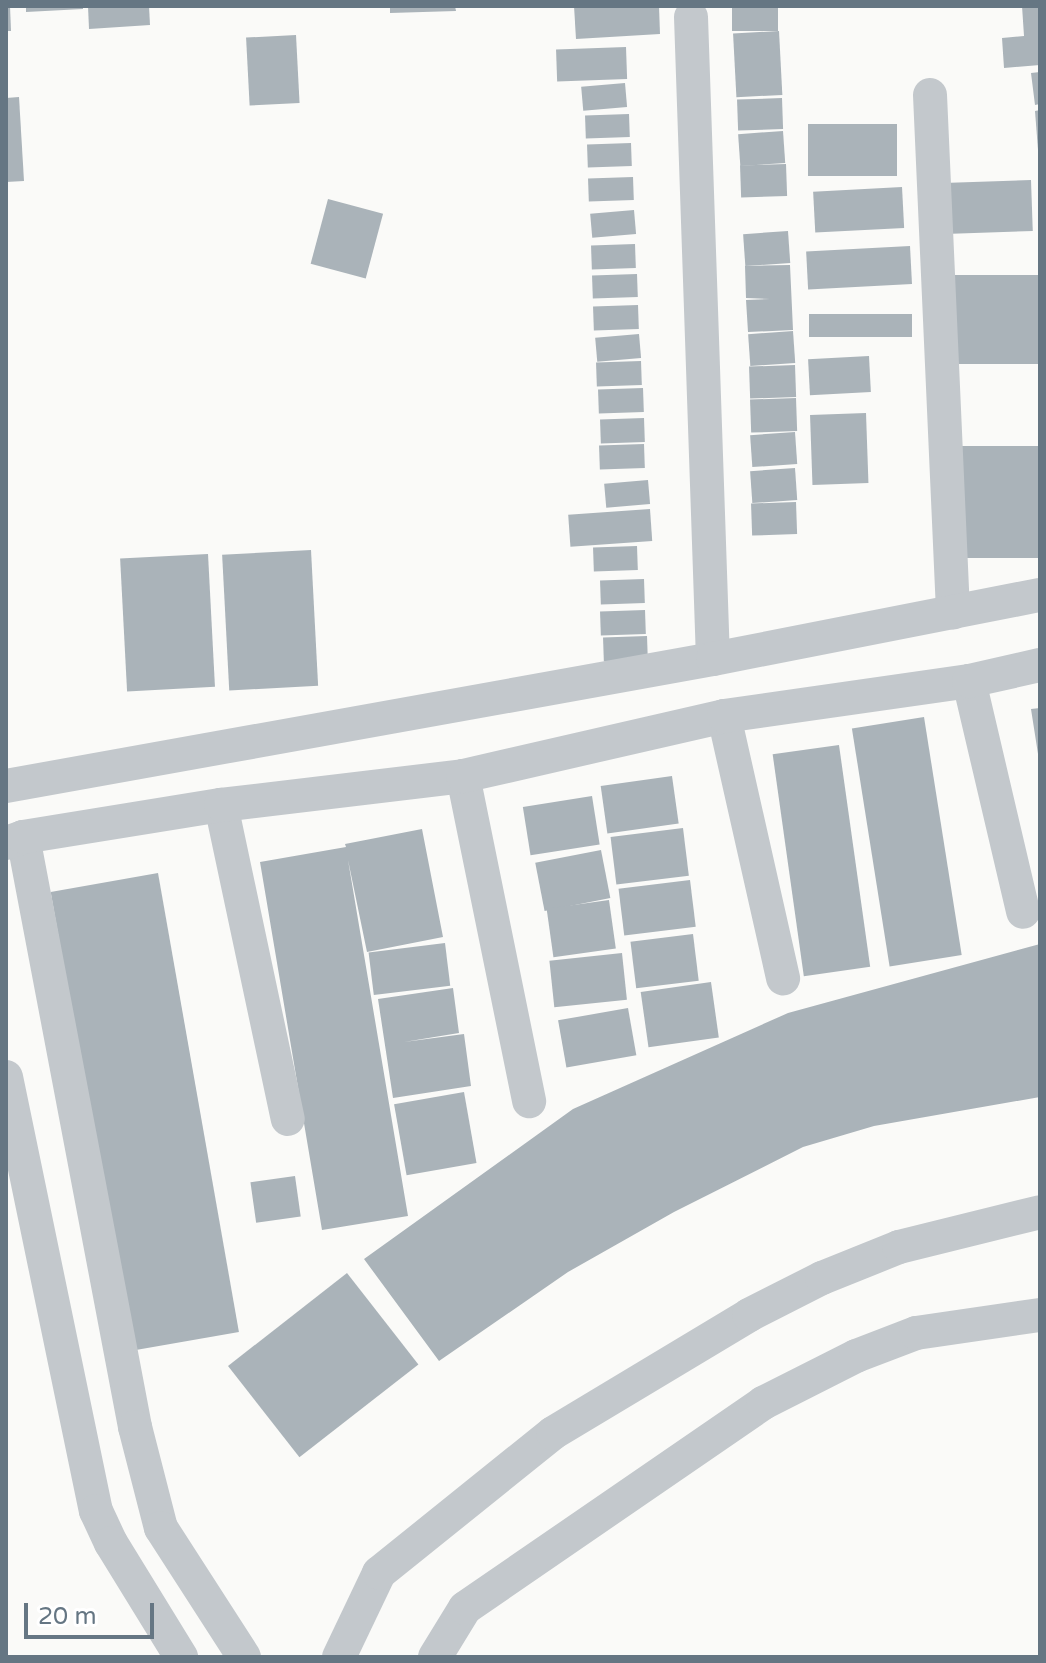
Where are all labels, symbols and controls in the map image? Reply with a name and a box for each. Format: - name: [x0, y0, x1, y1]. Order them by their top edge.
- scale bar: [28, 1587, 158, 1637]
- text: 20 m: [38, 1602, 96, 1631]

